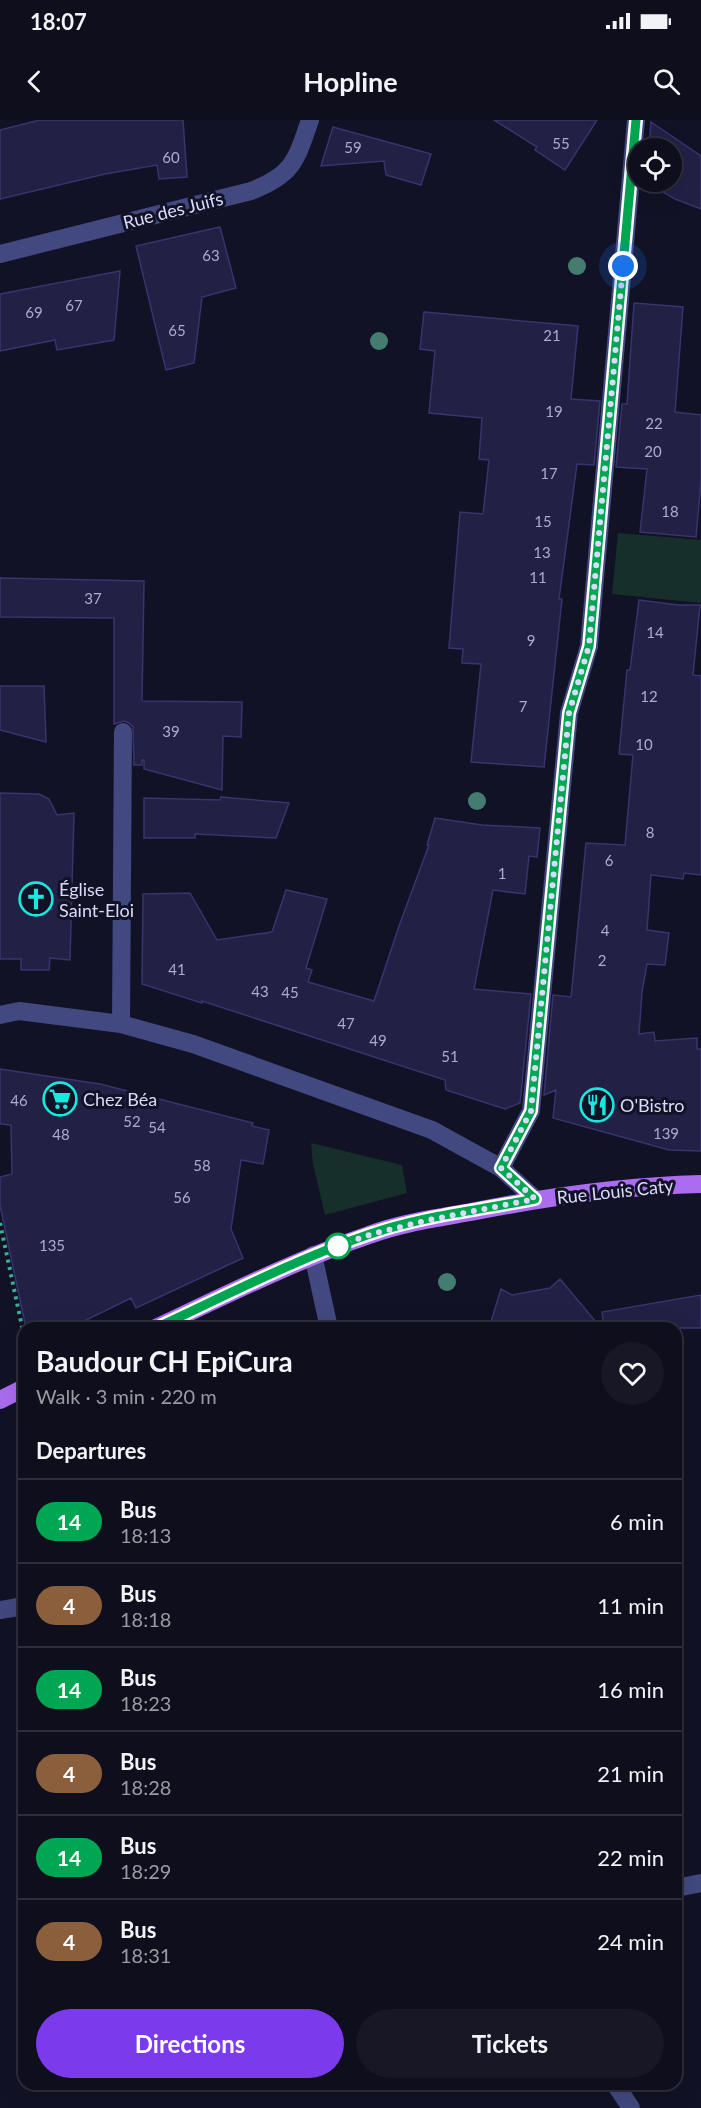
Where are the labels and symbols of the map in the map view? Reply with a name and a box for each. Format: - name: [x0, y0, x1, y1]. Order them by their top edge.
- house number: 55: [552, 134, 570, 152]
- house number: 59: [344, 138, 362, 156]
- house number: 60: [162, 148, 180, 166]
- street label: Rue des Juifs: [121, 187, 226, 233]
- house number: 63: [202, 246, 220, 264]
- your location: [608, 251, 638, 281]
- house number: 67: [65, 296, 83, 314]
- house number: 69: [25, 303, 43, 321]
- house number: 65: [168, 321, 186, 339]
- house number: 21: [543, 326, 561, 344]
- house number: 19: [545, 402, 563, 420]
- house number: 22: [645, 414, 663, 432]
- house number: 20: [644, 442, 662, 460]
- house number: 17: [540, 464, 558, 482]
- house number: 18: [661, 502, 679, 520]
- house number: 15: [534, 512, 552, 530]
- house number: 13: [533, 543, 551, 561]
- house number: 11: [529, 568, 547, 586]
- house number: 37: [84, 589, 102, 607]
- house number: 14: [646, 623, 664, 641]
- house number: 9: [527, 631, 535, 649]
- house number: 12: [640, 687, 658, 705]
- house number: 7: [519, 697, 528, 715]
- house number: 39: [162, 722, 180, 740]
- house number: 10: [635, 735, 653, 753]
- house number: 8: [646, 823, 654, 841]
- house number: 6: [605, 851, 614, 869]
- house number: 1: [498, 864, 506, 882]
- place label: Église Saint-Eloi: [59, 878, 134, 921]
- church icon: Église Saint-Eloi: [18, 881, 54, 917]
- house number: 4: [601, 921, 610, 939]
- house number: 2: [598, 951, 606, 969]
- house number: 41: [168, 960, 186, 978]
- house number: 43: [251, 982, 269, 1000]
- house number: 45: [281, 983, 299, 1001]
- house number: 47: [337, 1014, 355, 1032]
- house number: 49: [369, 1031, 387, 1049]
- house number: 51: [441, 1047, 459, 1065]
- supermarket icon: Chez Béa: [42, 1081, 78, 1117]
- restaurant icon: O'Bistro: [579, 1087, 615, 1123]
- place label: Chez Béa: [83, 1088, 157, 1110]
- house number: 46: [10, 1091, 28, 1109]
- place label: O'Bistro: [620, 1094, 685, 1116]
- house number: 52: [123, 1112, 141, 1130]
- house number: 54: [148, 1118, 166, 1136]
- house number: 139: [653, 1124, 679, 1142]
- house number: 48: [52, 1125, 70, 1143]
- house number: 58: [193, 1156, 211, 1174]
- street label: Rue Louis Caty: [556, 1174, 675, 1208]
- house number: 56: [173, 1188, 191, 1206]
- unlabelled marker: [325, 1233, 351, 1259]
- house number: 135: [39, 1236, 65, 1254]

